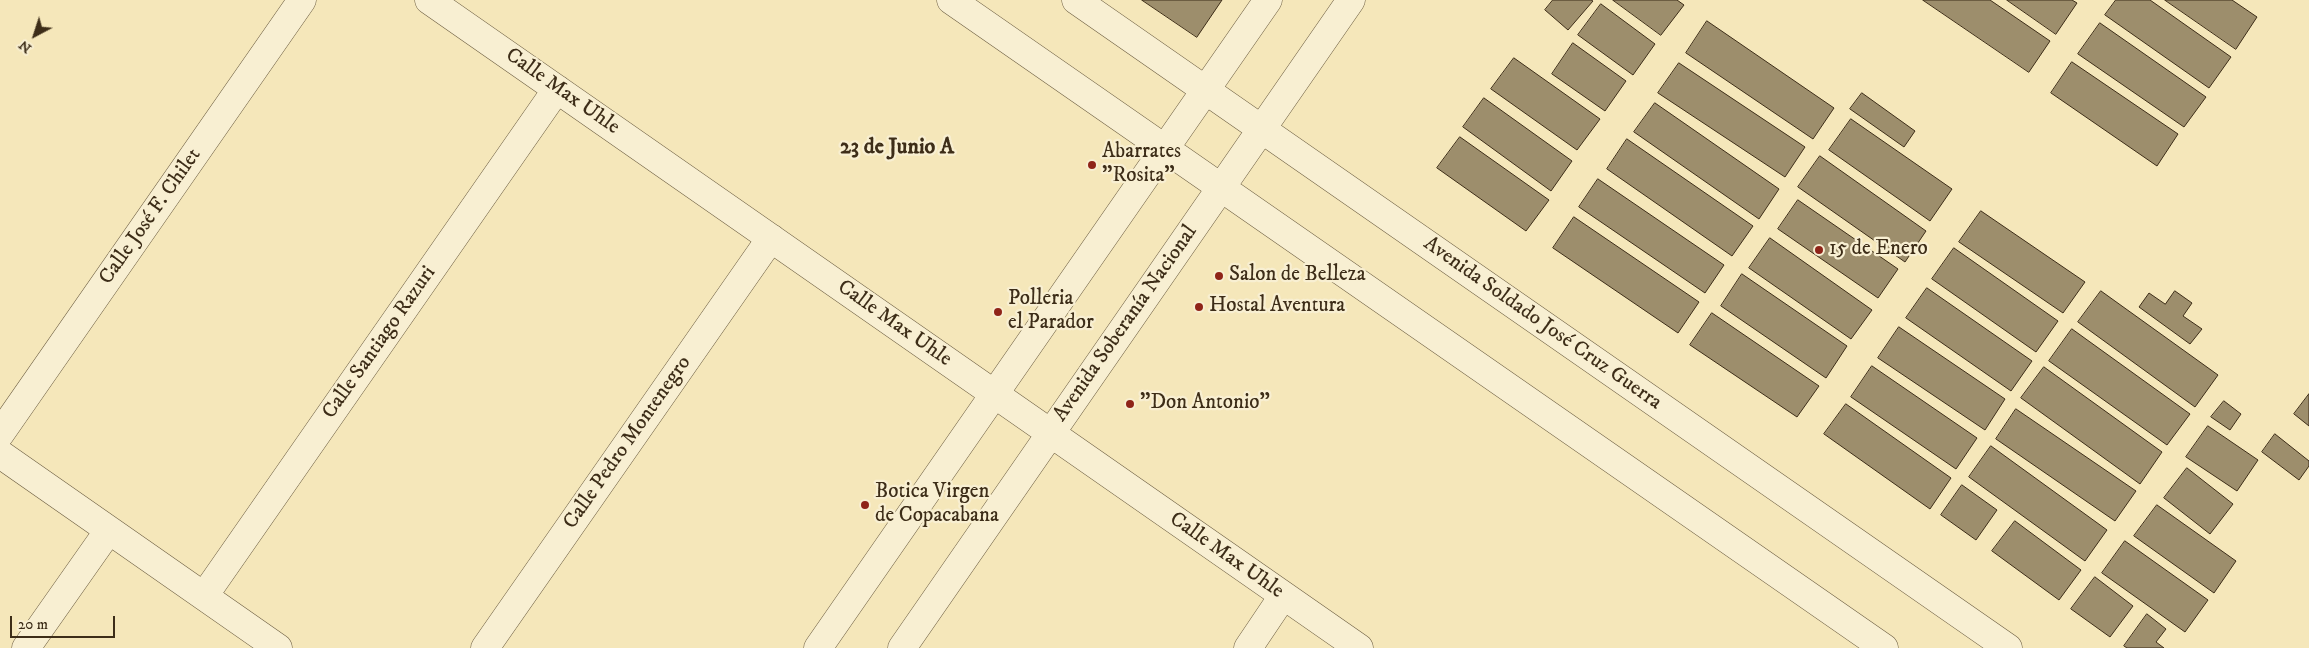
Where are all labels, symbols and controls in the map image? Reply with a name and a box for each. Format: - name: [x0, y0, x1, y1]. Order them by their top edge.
- north arrow: [10, 10, 60, 60]
- text: N: [15, 36, 36, 57]
- street label: Calle Max Uhle: [500, 43, 624, 141]
- district label: 23 de Junio A: [840, 135, 954, 161]
- place label: Abarrates "Rosita": [1102, 140, 1181, 190]
- street label: Calle José F. Chilet: [95, 144, 207, 290]
- marker: Abarrates "Rosita": [1086, 159, 1098, 171]
- street label: Avenida Soberanía Nacional: [1049, 221, 1203, 427]
- street label: Avenida Soldado José Cruz Guerra: [1418, 232, 1666, 416]
- place label: 15 de Enero: [1829, 237, 1928, 263]
- marker: 15 de Enero: [1813, 244, 1825, 256]
- street label: Calle Santiago Razuri: [318, 262, 442, 424]
- place label: Salon de Belleza: [1229, 263, 1366, 289]
- marker: Salon de Belleza: [1213, 270, 1225, 282]
- street label: Calle Max Uhle: [832, 275, 956, 373]
- place label: Polleria el Parador: [1008, 287, 1094, 337]
- place label: Hostal Aventura: [1209, 294, 1345, 320]
- marker: Hostal Aventura: [1193, 301, 1205, 313]
- marker: Polleria el Parador: [992, 306, 1004, 318]
- street label: Calle Pedro Montenegro: [559, 352, 697, 534]
- place label: "Don Antonio": [1140, 391, 1270, 417]
- marker: "Don Antonio": [1124, 398, 1136, 410]
- place label: Botica Virgen de Copacabana: [875, 480, 999, 530]
- marker: Botica Virgen de Copacabana: [859, 499, 871, 511]
- street label: Calle Max Uhle: [1164, 507, 1288, 605]
- scale bar: [12, 606, 118, 638]
- text: 20 m: [18, 615, 48, 634]

